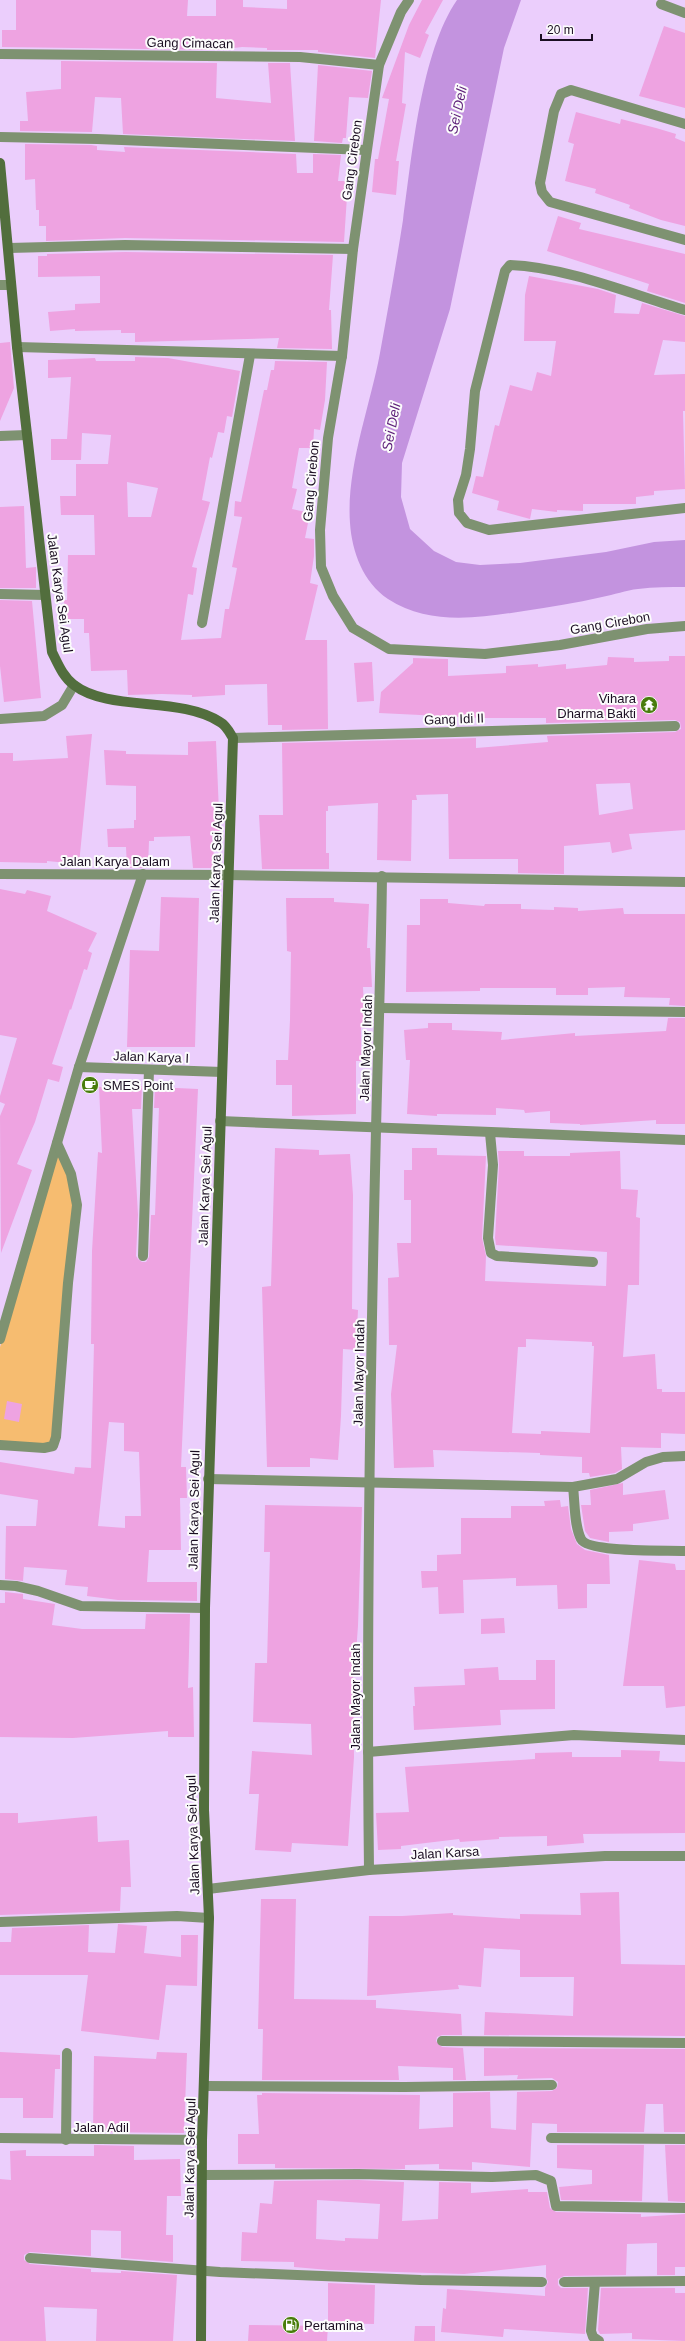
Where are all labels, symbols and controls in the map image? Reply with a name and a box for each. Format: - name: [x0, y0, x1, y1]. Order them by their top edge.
- scale bar: [541, 16, 592, 42]
- text: 20 m: [547, 23, 574, 37]
- street label: Gang Cimacan: [147, 35, 233, 51]
- water label: Sei Deli: [444, 84, 470, 135]
- street label: Gang Cirebon: [339, 119, 365, 201]
- water label: Sei Deli: [379, 401, 404, 452]
- street label: Gang Cirebon: [300, 440, 322, 522]
- street label: Jalan Karya Sei Agul: [44, 533, 76, 654]
- street label: Gang Cirebon: [569, 609, 651, 637]
- place label: Vihara Dharma Bakti: [557, 691, 637, 721]
- temple icon: Vihara Dharma Bakti: [639, 695, 659, 715]
- street label: Gang Idi II: [424, 710, 484, 728]
- street label: Jalan Karya Sei Agul: [206, 803, 226, 923]
- street label: Jalan Karya Dalam: [60, 854, 170, 869]
- street label: Jalan Mayor Indah: [357, 994, 375, 1102]
- street label: Jalan Karya I: [113, 1048, 189, 1066]
- cafe icon: SMES Point: [80, 1075, 100, 1095]
- place label: SMES Point: [103, 1078, 173, 1093]
- street label: Jalan Karya Sei Agul: [195, 1126, 215, 1246]
- street label: Jalan Mayor Indah: [351, 1319, 367, 1427]
- street label: Jalan Karya Sei Agul: [185, 1450, 203, 1570]
- street label: Jalan Mayor Indah: [348, 1644, 363, 1750]
- street label: Jalan Karya Sei Agul: [183, 1775, 203, 1895]
- street label: Jalan Karsa: [410, 1844, 480, 1862]
- street label: Jalan Karya Sei Agul: [181, 2098, 199, 2218]
- street label: Jalan Adil: [73, 2120, 129, 2135]
- fuel station icon: Pertamina: [281, 2315, 301, 2335]
- place label: Pertamina: [304, 2318, 364, 2333]

